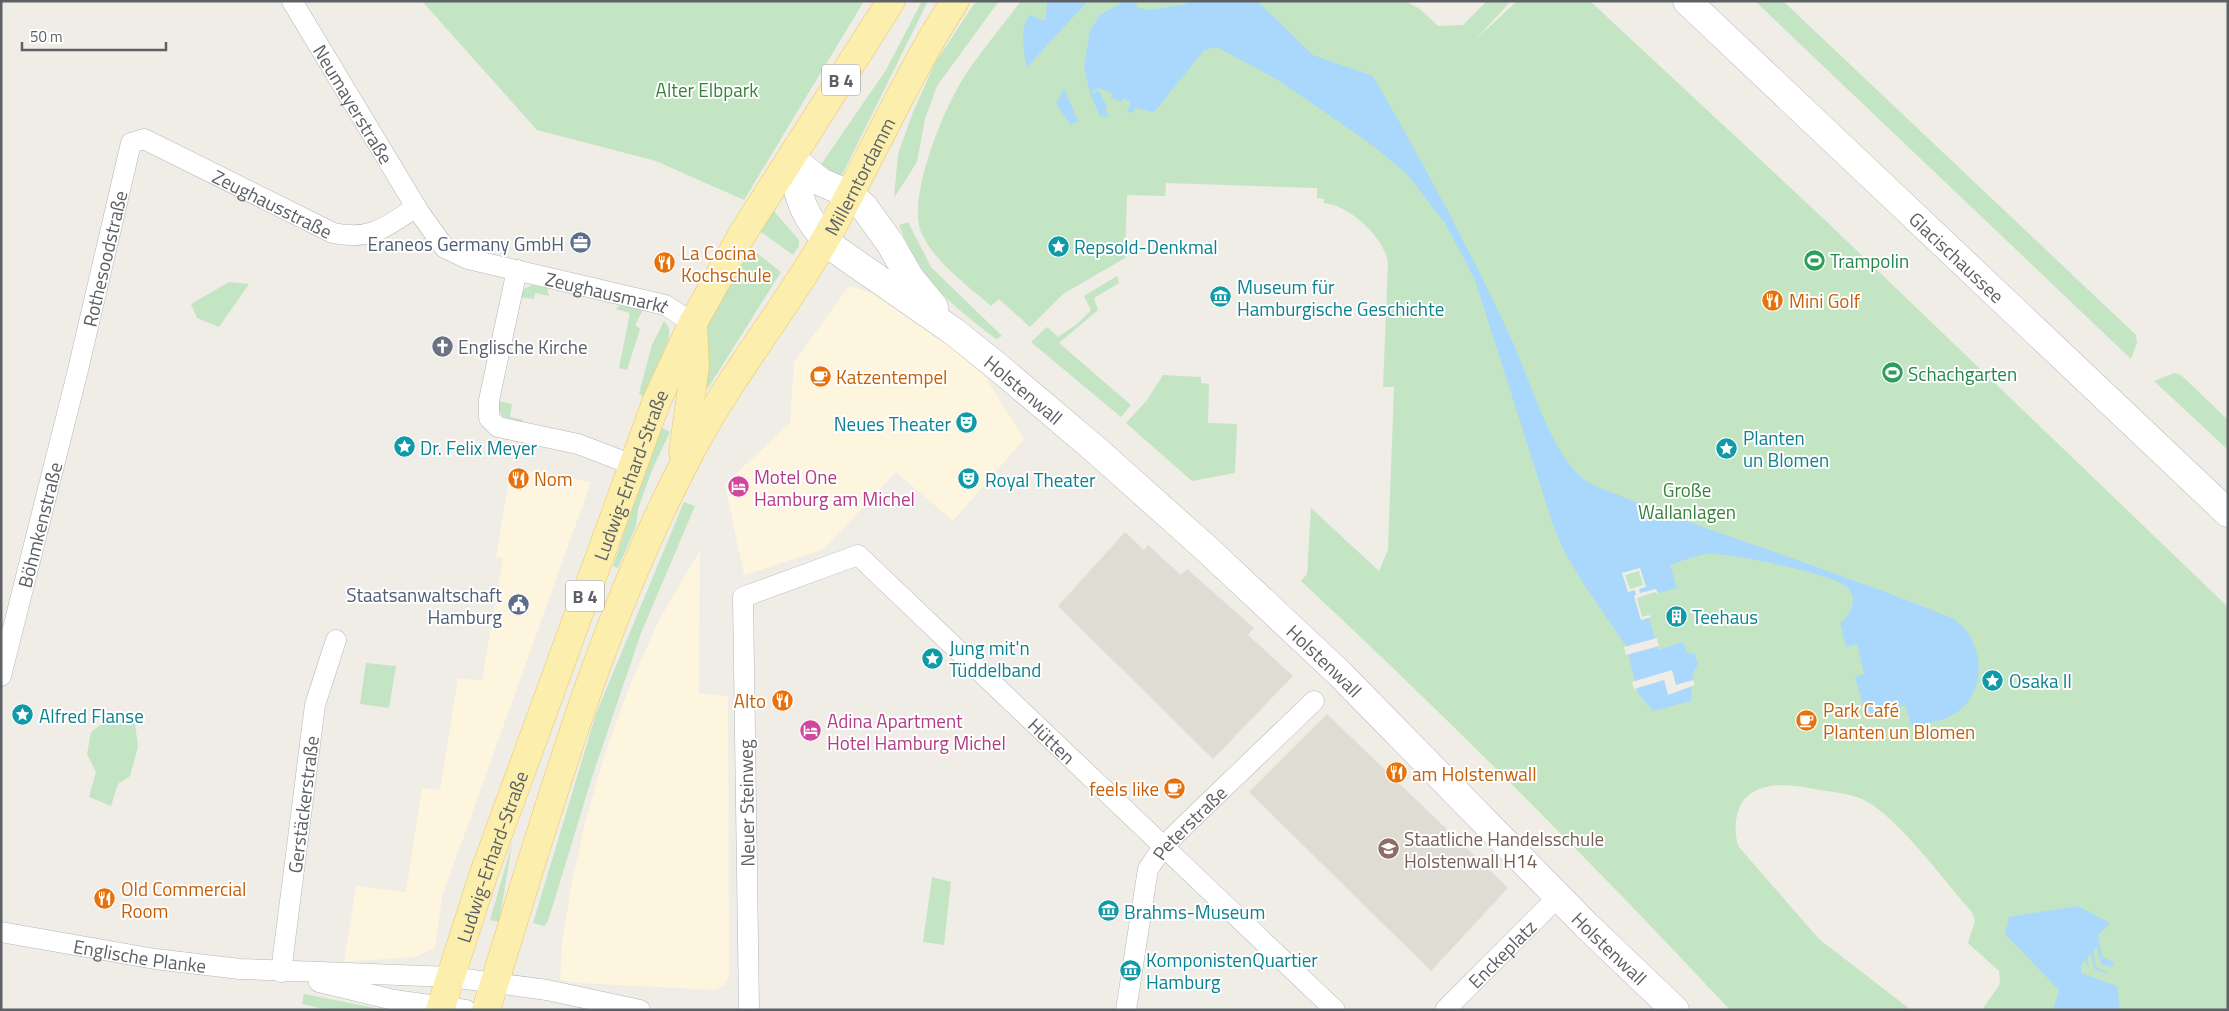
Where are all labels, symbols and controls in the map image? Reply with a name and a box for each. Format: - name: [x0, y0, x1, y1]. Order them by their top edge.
- scale bar: [22, 20, 166, 52]
- text: 50 m: [30, 25, 63, 48]
- street label: Neumayerstraße: [307, 38, 401, 169]
- road number: B 4: [822, 64, 860, 96]
- park label: Alter Elbpark: [656, 75, 758, 104]
- street label: Millerntordamm: [816, 112, 902, 240]
- street label: Zeughausstraße: [208, 161, 338, 245]
- street label: Rothesoodstraße: [74, 187, 134, 330]
- street label: Glacischaussee: [1903, 204, 2011, 309]
- place label: Eraneos Germany GmbH: [368, 229, 564, 258]
- office icon: Eraneos Germany GmbH: [568, 231, 592, 255]
- place label: Repsold-Denkmal: [1074, 232, 1218, 261]
- place icon: Repsold-Denkmal: [1046, 234, 1070, 258]
- place label: La Cocina Kochschule: [681, 238, 771, 289]
- place label: Trampolin: [1830, 246, 1909, 275]
- sports icon: Trampolin: [1802, 248, 1826, 272]
- restaurant icon: La Cocina Kochschule: [653, 251, 677, 275]
- street label: Zeughausmarkt: [542, 263, 676, 319]
- place label: Museum für Hamburgische Geschichte: [1237, 272, 1444, 323]
- museum icon: Museum für Hamburgische Geschichte: [1209, 285, 1233, 309]
- place label: Mini Golf: [1789, 286, 1861, 315]
- restaurant icon: Mini Golf: [1761, 288, 1785, 312]
- place label: Englische Kirche: [458, 332, 588, 361]
- church icon: Englische Kirche: [430, 334, 454, 358]
- street label: Holstenwall: [978, 347, 1070, 431]
- place label: Schachgarten: [1908, 359, 2017, 388]
- sports icon: Schachgarten: [1880, 361, 1904, 385]
- place label: Katzentempel: [836, 362, 947, 391]
- cafe icon: Katzentempel: [808, 364, 832, 388]
- street label: Ludwig-Erhard-Straße: [585, 384, 675, 564]
- place label: Neues Theater: [834, 409, 951, 438]
- theatre icon: Neues Theater: [955, 411, 979, 435]
- place label: Planten un Blomen: [1743, 423, 1829, 474]
- place label: Dr. Felix Meyer: [420, 433, 538, 462]
- place icon: Dr. Felix Meyer: [392, 435, 416, 459]
- place icon: Planten un Blomen: [1715, 436, 1739, 460]
- street label: Böhmkenstraße: [9, 459, 69, 591]
- place label: Motel One Hamburg am Michel: [754, 462, 915, 513]
- place label: Nom: [534, 464, 573, 493]
- place label: Royal Theater: [985, 465, 1096, 494]
- restaurant icon: Nom: [506, 466, 530, 490]
- theatre icon: Royal Theater: [957, 467, 981, 491]
- hotel icon: Motel One Hamburg am Michel: [726, 475, 750, 499]
- park label: Große Wallanlagen: [1638, 475, 1736, 526]
- place label: Staatsanwaltschaft Hamburg: [346, 580, 502, 631]
- road number: B 4: [566, 580, 604, 612]
- public building icon: Staatsanwaltschaft Hamburg: [506, 593, 530, 617]
- place label: Teehaus: [1692, 602, 1758, 631]
- building icon: Teehaus: [1664, 604, 1688, 628]
- street label: Holstenwall: [1280, 617, 1369, 703]
- place label: Jung mit'n Tüddelband: [949, 633, 1041, 684]
- place icon: Jung mit'n Tüddelband: [921, 646, 945, 670]
- place label: Osaka II: [2009, 666, 2072, 695]
- place icon: Osaka II: [1981, 668, 2005, 692]
- place label: Alto: [734, 686, 766, 715]
- restaurant icon: Alto: [770, 688, 794, 712]
- place label: Park Café Planten un Blomen: [1823, 695, 1975, 746]
- place label: Alfred Flanse: [39, 701, 144, 730]
- place icon: Alfred Flanse: [11, 703, 35, 727]
- place label: Adina Apartment Hotel Hamburg Michel: [827, 706, 1006, 757]
- cafe icon: Park Café Planten un Blomen: [1795, 708, 1819, 732]
- street label: Hütten: [1022, 710, 1083, 770]
- hotel icon: Adina Apartment Hotel Hamburg Michel: [799, 719, 823, 743]
- street label: Gerstäckerstraße: [279, 734, 325, 875]
- street label: Neuer Steinweg: [730, 739, 762, 867]
- place label: am Holstenwall: [1412, 759, 1537, 788]
- restaurant icon: am Holstenwall: [1384, 761, 1408, 785]
- street label: Ludwig-Erhard-Straße: [448, 766, 535, 946]
- place label: feels like: [1089, 774, 1159, 803]
- cafe icon: feels like: [1163, 776, 1187, 800]
- street label: Peterstraße: [1144, 778, 1233, 865]
- place label: Staatliche Handelsschule Holstenwall H14: [1404, 824, 1604, 875]
- school or university icon: Staatliche Handelsschule Holstenwall H14: [1376, 837, 1400, 861]
- place label: Old Commercial Room: [121, 874, 246, 925]
- restaurant icon: Old Commercial Room: [93, 887, 117, 911]
- place label: Brahms-Museum: [1124, 897, 1265, 926]
- museum icon: Brahms-Museum: [1096, 899, 1120, 923]
- street label: Holstenwall: [1565, 904, 1654, 991]
- street label: Enckeplatz: [1461, 913, 1542, 994]
- street label: Englische Planke: [71, 930, 208, 979]
- place label: KomponistenQuartier Hamburg: [1146, 945, 1318, 996]
- museum icon: KomponistenQuartier Hamburg: [1118, 958, 1142, 982]

